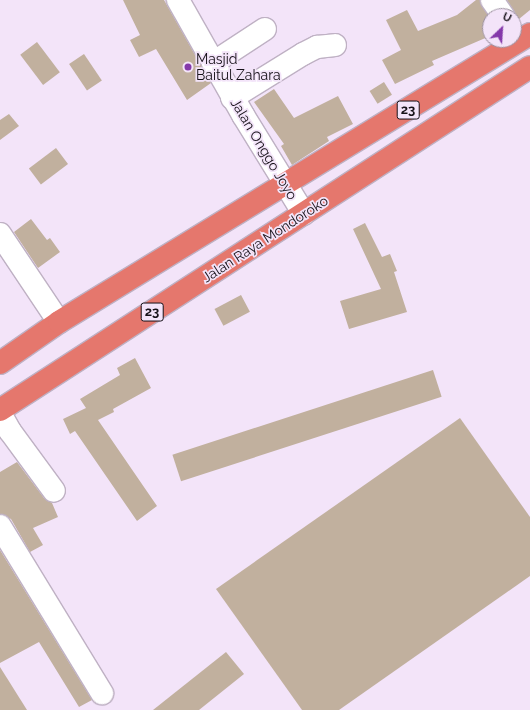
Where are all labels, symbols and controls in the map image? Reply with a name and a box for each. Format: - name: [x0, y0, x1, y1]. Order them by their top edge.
- north arrow: [482, 8, 522, 48]
- text: U: [500, 10, 513, 25]
- place label: Masjid Baitul Zahara: [196, 51, 281, 84]
- marker: Masjid Baitul Zahara: [183, 62, 193, 72]
- street label: Jalan Onggo Joyo: [227, 95, 301, 203]
- road number: 23: [396, 99, 420, 121]
- street label: Jalan Raya Mondoroko: [199, 192, 331, 286]
- road number: 23: [140, 301, 164, 323]

